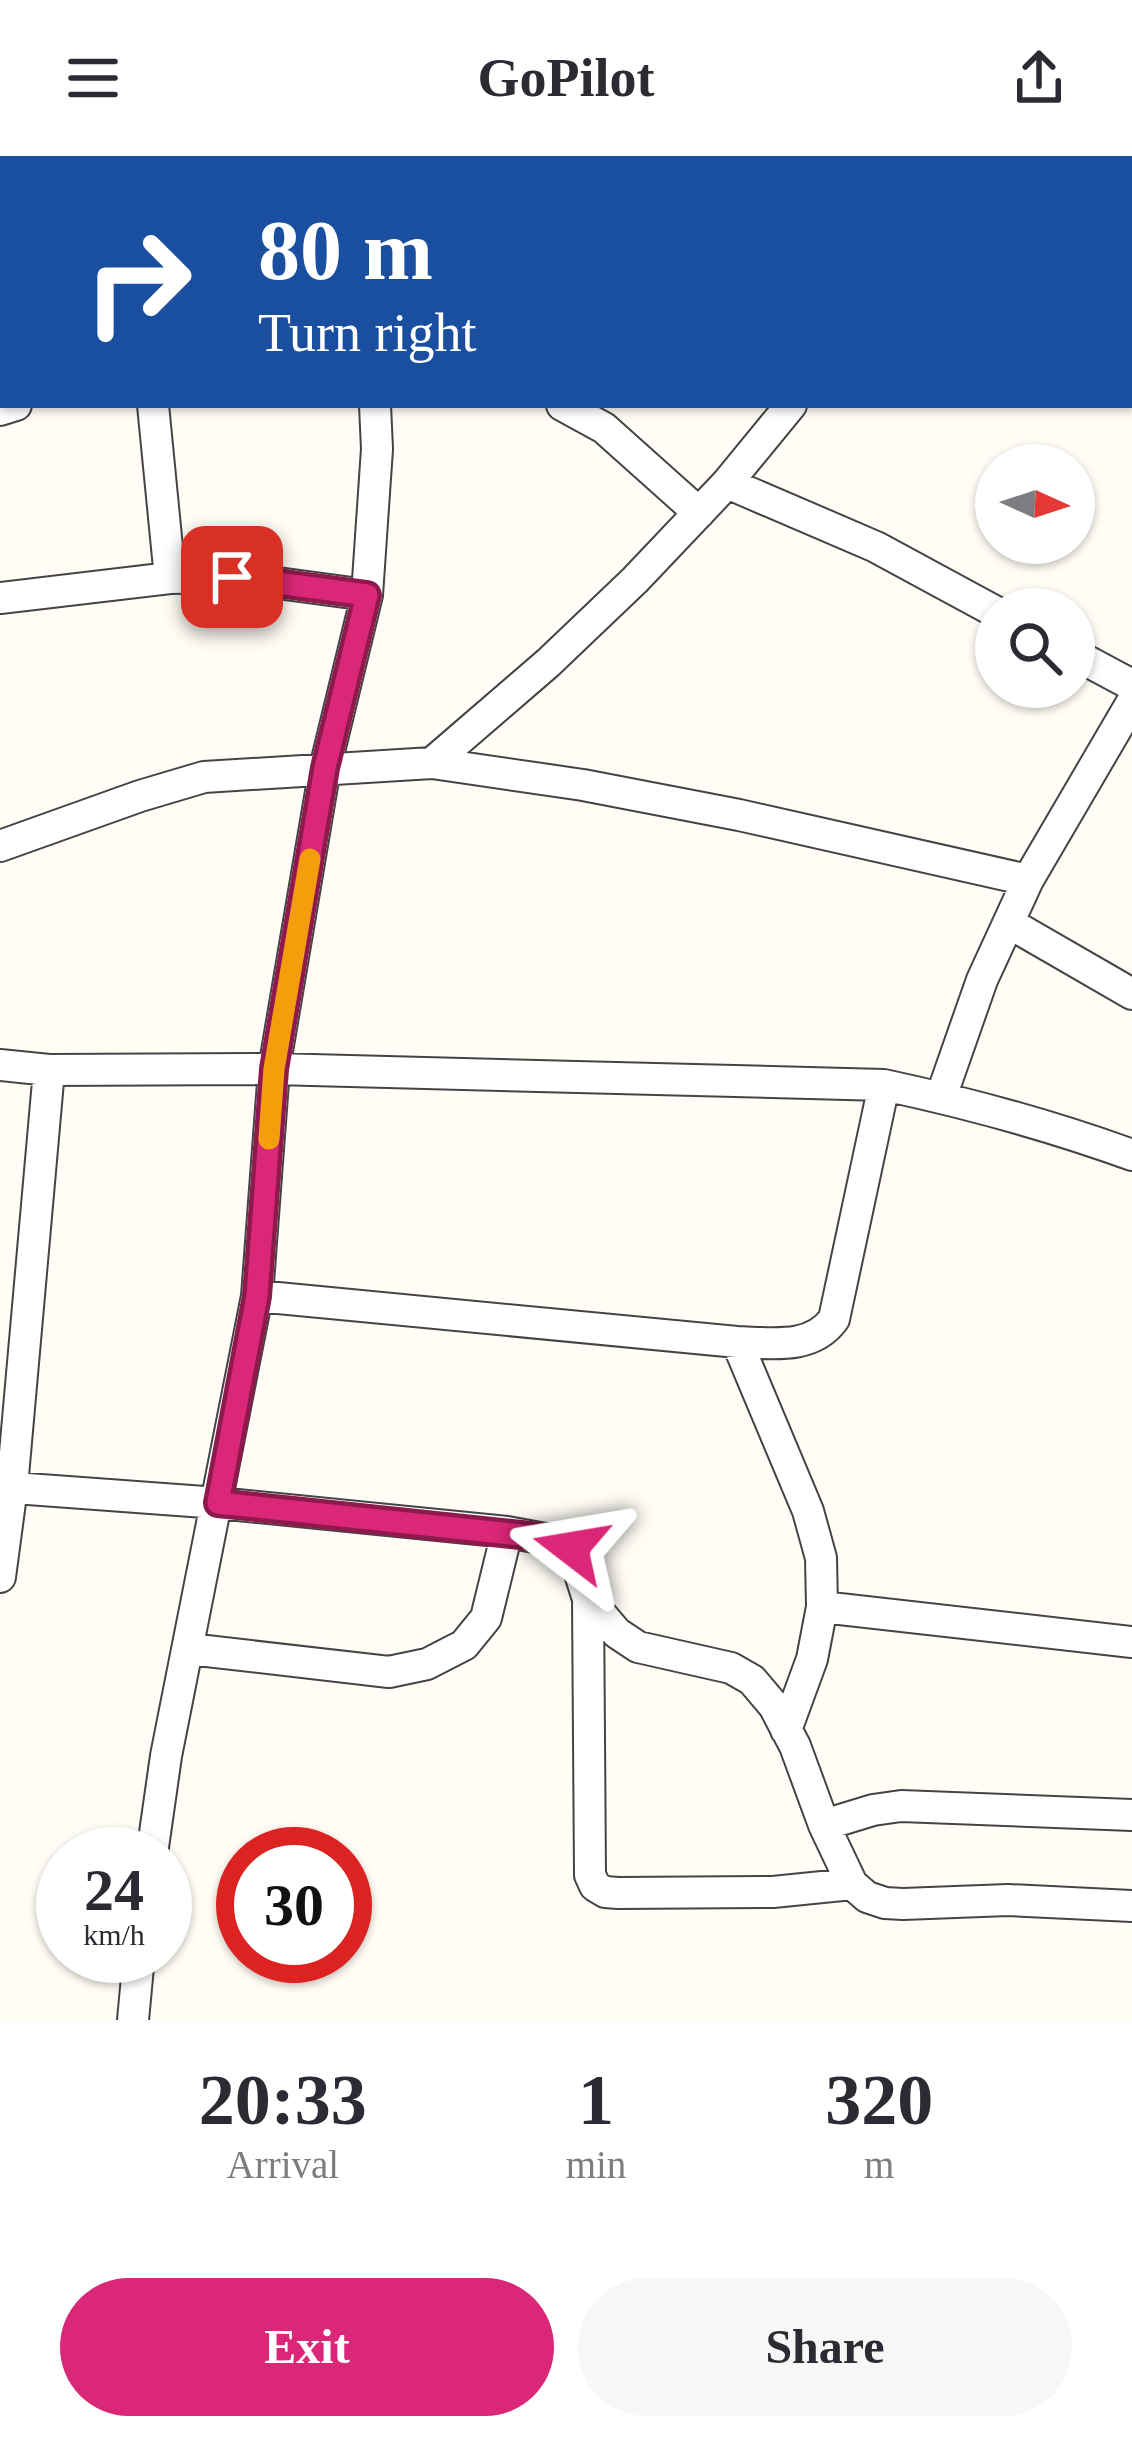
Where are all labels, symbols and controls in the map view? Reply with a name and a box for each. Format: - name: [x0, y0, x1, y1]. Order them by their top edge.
- icon: menu: [60, 45, 126, 111]
- icon: share: [1006, 45, 1072, 111]
- text: GoPilot: [478, 48, 654, 108]
- icon: right: [60, 204, 216, 360]
- text: 80 m: [258, 204, 433, 297]
- text: Turn right: [258, 303, 477, 363]
- north arrow: [975, 444, 1095, 564]
- map controls: [975, 444, 1095, 708]
- pin: [181, 526, 283, 628]
- icon: arrive: [199, 544, 265, 610]
- button: search: [975, 588, 1095, 708]
- position arrow: [508, 1485, 634, 1611]
- speed limit sign: 30: [216, 1827, 372, 1983]
- text: 24: [84, 1857, 144, 1923]
- text: km/h: [83, 1918, 145, 1951]
- text: 20:33: [199, 2060, 367, 2140]
- text: 1: [578, 2060, 614, 2140]
- text: 320: [825, 2060, 933, 2140]
- text: Arrival: [227, 2143, 339, 2186]
- text: min: [566, 2143, 626, 2186]
- text: m: [864, 2143, 894, 2186]
- button: Exit: [60, 2278, 554, 2416]
- button: Share: [578, 2278, 1072, 2416]

